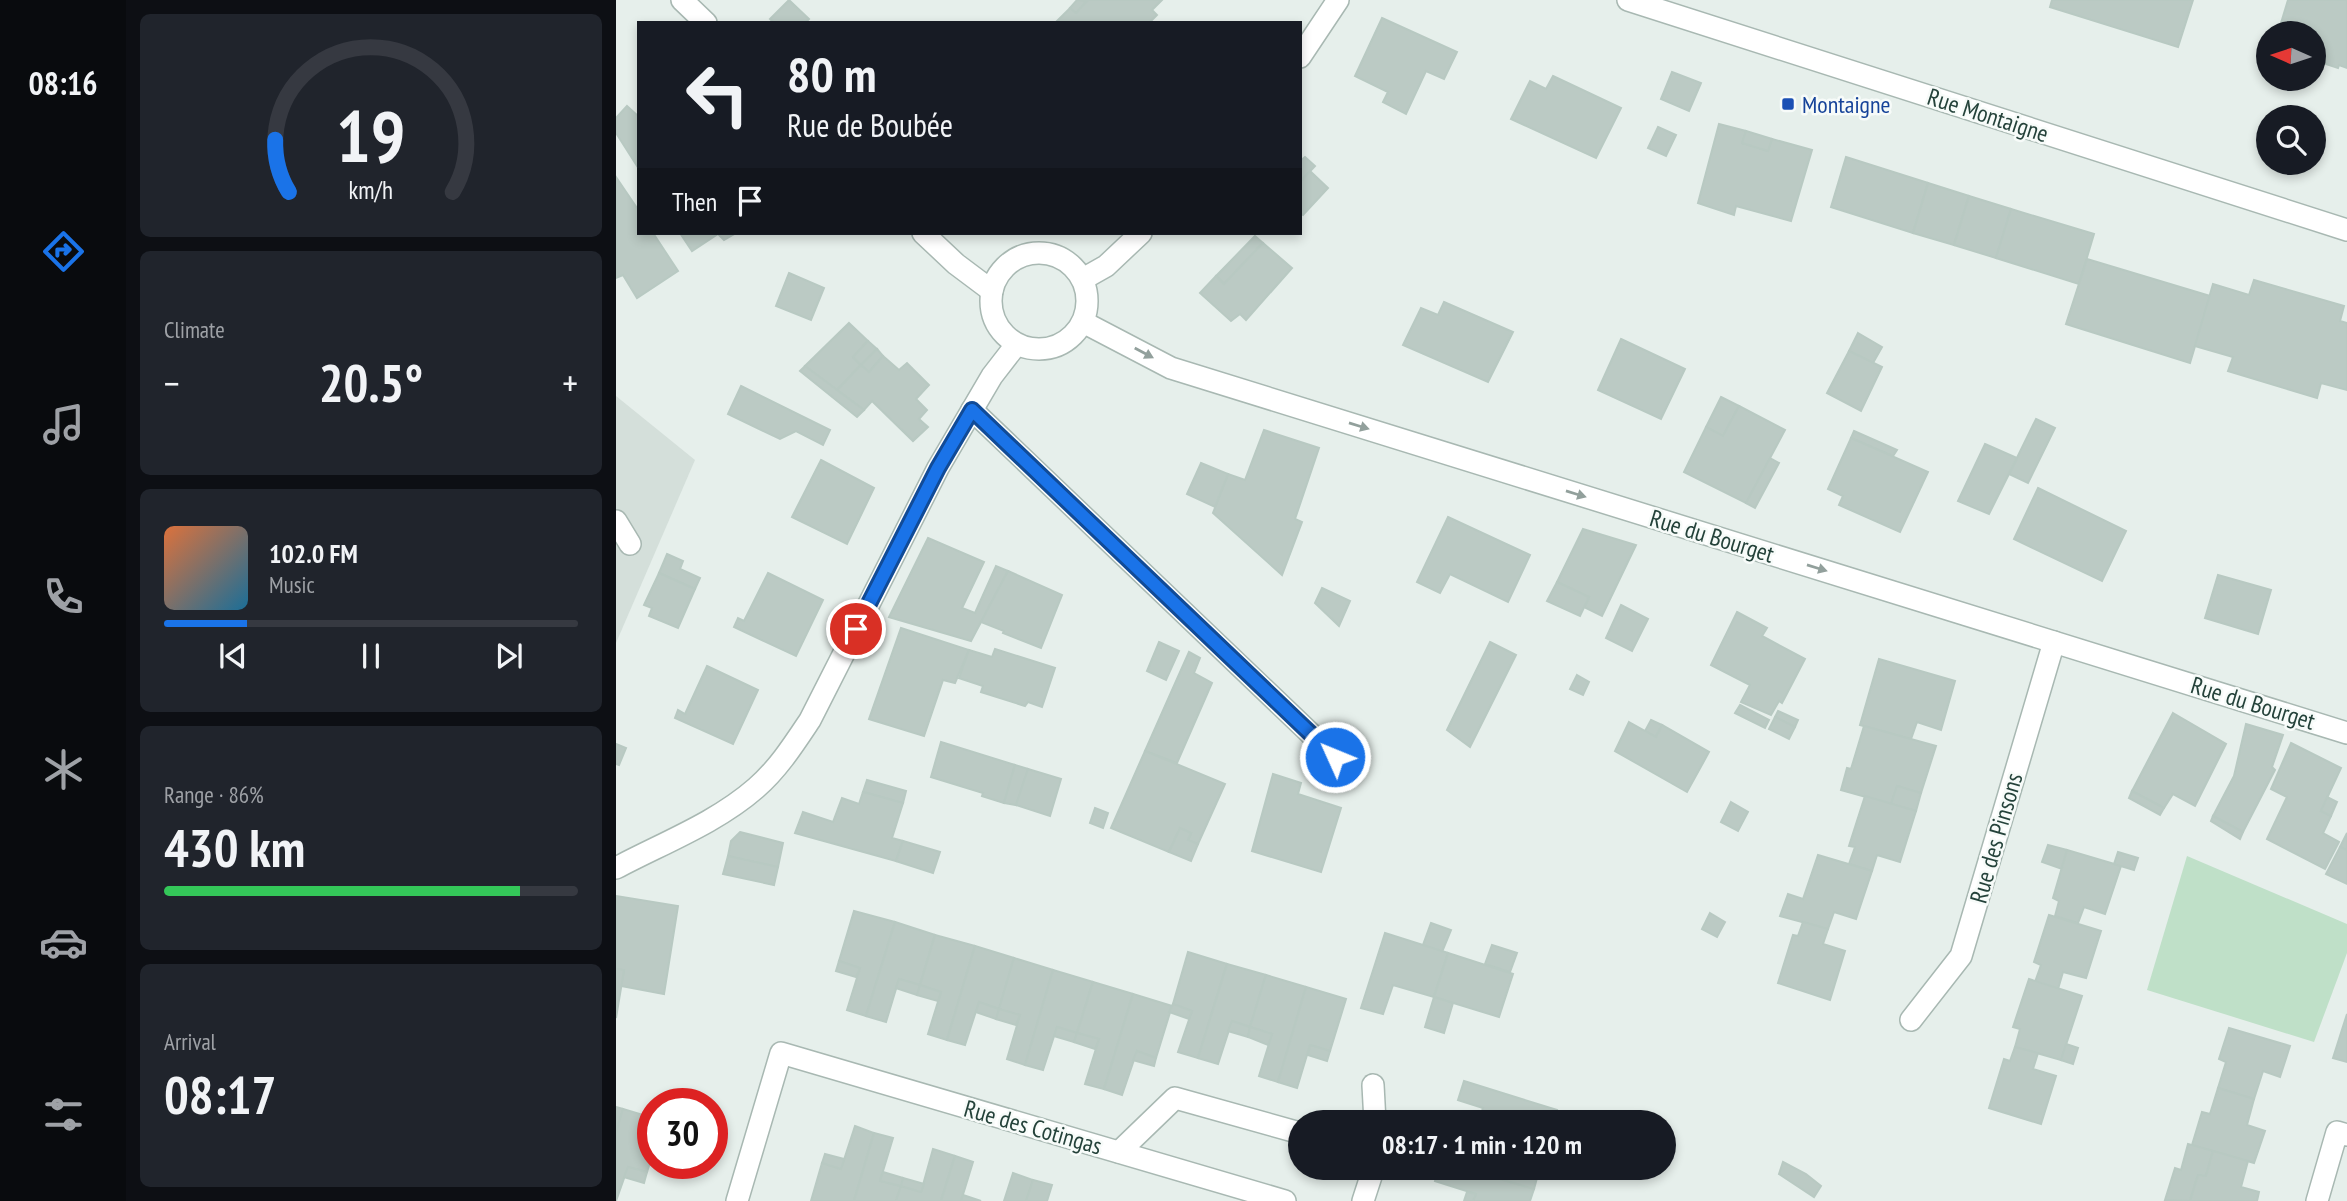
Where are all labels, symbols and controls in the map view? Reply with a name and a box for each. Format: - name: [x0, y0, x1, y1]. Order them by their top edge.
- north arrow: [2256, 21, 2326, 91]
- map controls: [2256, 21, 2326, 175]
- text: 80 m: [787, 42, 876, 106]
- icon: left: [672, 49, 763, 140]
- text: 08:16: [28, 62, 98, 104]
- street label: Rue Montaigne: [1924, 81, 2052, 149]
- text: 19: [336, 88, 406, 182]
- place label: Montaigne: [1802, 89, 1890, 120]
- marker: Montaigne: [1780, 96, 1796, 112]
- text: Rue de Boubée: [787, 104, 953, 146]
- button: search: [2256, 105, 2326, 175]
- text: km/h: [349, 174, 393, 206]
- icon: arrive: [731, 182, 769, 220]
- text: Then: [672, 185, 717, 218]
- icon: directions: [39, 227, 88, 276]
- text: Climate: [164, 315, 225, 344]
- one-way arrow: [1134, 347, 1154, 359]
- text: 20.5°: [319, 349, 423, 416]
- text: −: [164, 358, 180, 407]
- text: +: [562, 358, 578, 407]
- icon: music: [39, 400, 88, 449]
- one-way arrow: [1348, 421, 1369, 432]
- one-way arrow: [1566, 489, 1587, 499]
- street label: Rue du Bourget: [1646, 502, 1778, 570]
- text: 102.0 FM: [269, 537, 358, 570]
- one-way arrow: [1806, 564, 1827, 574]
- text: Music: [269, 570, 315, 599]
- icon: phone: [39, 572, 88, 621]
- pin: [826, 599, 886, 659]
- icon: arrive: [837, 610, 875, 648]
- icon: previous: [214, 637, 252, 675]
- icon: pause: [352, 637, 390, 675]
- icon: next: [490, 637, 528, 675]
- street label: Rue du Bourget: [2187, 669, 2319, 737]
- position arrow: [1298, 720, 1372, 794]
- icon: climate: [39, 745, 88, 794]
- street label: Rue des Pinsons: [1963, 769, 2029, 907]
- text: Range · 86%: [164, 780, 264, 809]
- text: 430 km: [164, 814, 305, 881]
- icon: car: [39, 918, 88, 967]
- text: Arrival: [164, 1027, 216, 1056]
- text: 08:17: [164, 1061, 276, 1128]
- speed limit sign: 30: [637, 1088, 728, 1179]
- icon: filters: [39, 1090, 88, 1139]
- street label: Rue des Cotingas: [961, 1093, 1105, 1161]
- text: 08:17 · 1 min · 120 m: [1382, 1128, 1582, 1161]

